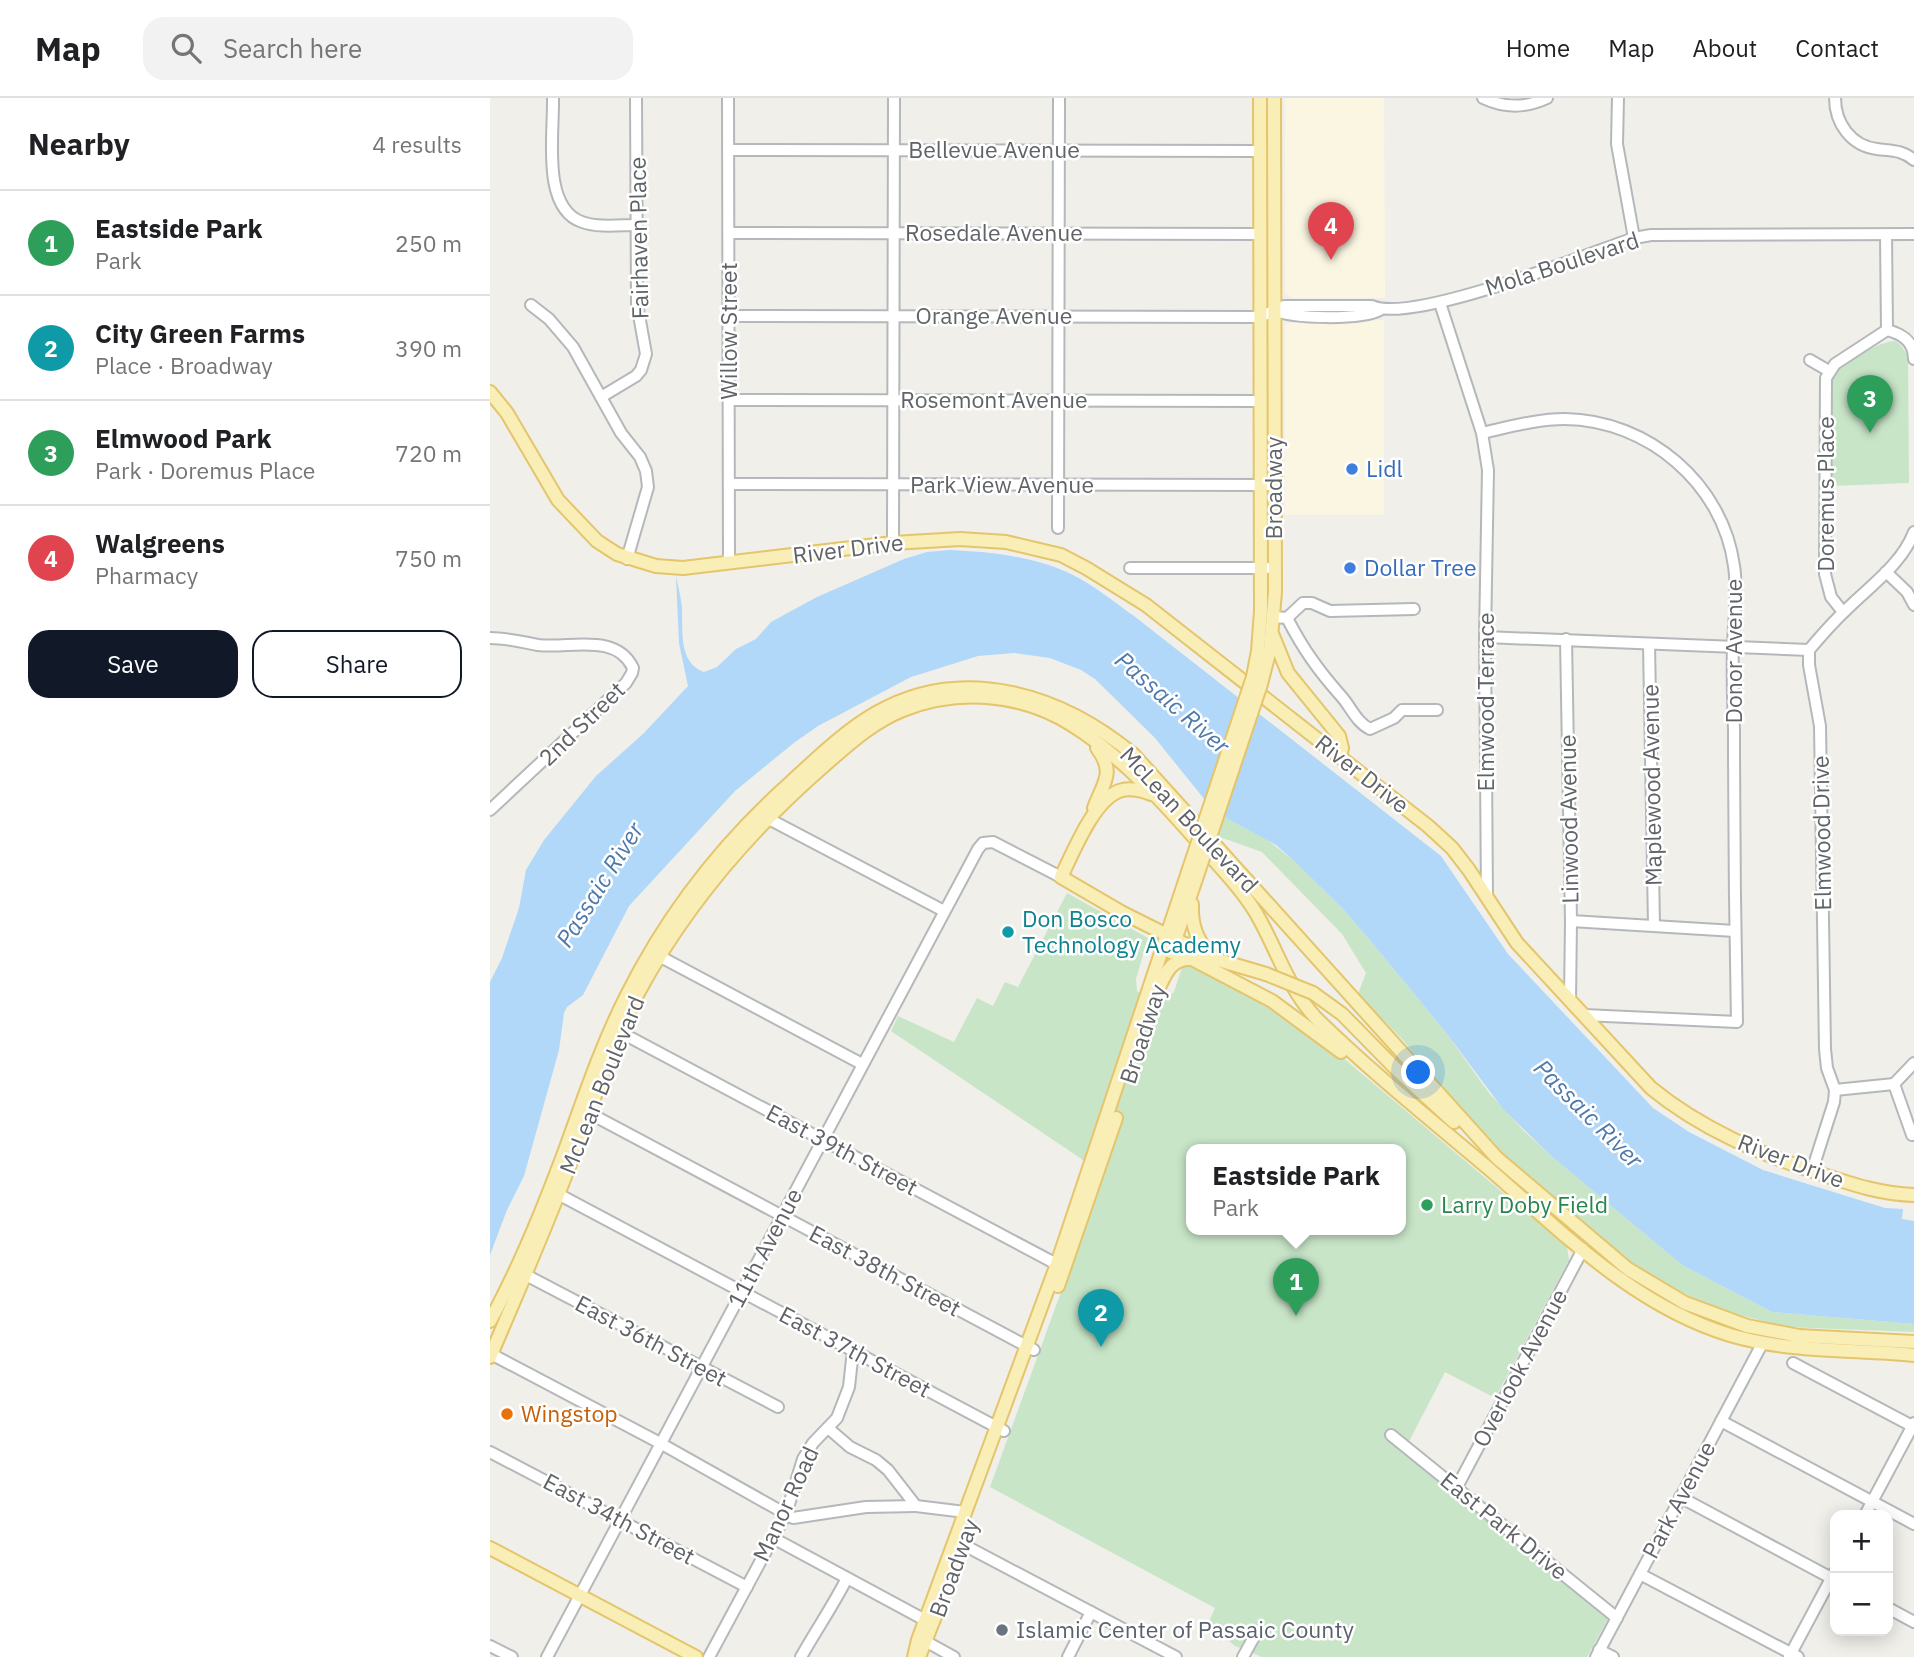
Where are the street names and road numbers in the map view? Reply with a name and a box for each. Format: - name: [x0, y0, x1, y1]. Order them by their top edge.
- street label: Bellevue Avenue: [908, 134, 1080, 164]
- street label: Fairhaven Place: [622, 157, 654, 319]
- street label: Rosedale Avenue: [905, 217, 1083, 247]
- street label: Mola Boulevard: [1481, 224, 1643, 302]
- street label: Willow Street: [713, 262, 743, 400]
- street label: Orange Avenue: [916, 300, 1072, 330]
- street label: Rosemont Avenue: [900, 384, 1088, 414]
- street label: Doremus Place: [1810, 416, 1840, 572]
- street label: Broadway: [1258, 436, 1288, 539]
- street label: Park View Avenue: [910, 469, 1094, 499]
- street label: River Drive: [791, 526, 905, 570]
- street label: Donor Avenue: [1718, 579, 1748, 723]
- street label: Elmwood Terrace: [1470, 612, 1500, 792]
- street label: 2nd Street: [532, 675, 631, 772]
- street label: Maplewood Avenue: [1634, 684, 1668, 886]
- street label: River Drive: [1309, 727, 1416, 819]
- street label: Linwood Avenue: [1552, 734, 1584, 904]
- street label: McLean Boulevard: [1114, 740, 1265, 899]
- street label: Elmwood Drive: [1805, 755, 1837, 911]
- street label: Broadway: [1112, 980, 1172, 1087]
- street label: McLean Boulevard: [552, 991, 651, 1178]
- street label: East 39th Street: [761, 1097, 923, 1202]
- street label: River Drive: [1734, 1126, 1849, 1194]
- street label: 11th Avenue: [720, 1183, 808, 1312]
- street label: East 38th Street: [804, 1218, 966, 1323]
- street label: Overlook Avenue: [1465, 1283, 1573, 1452]
- street label: East 36th Street: [570, 1288, 732, 1393]
- street label: East 37th Street: [774, 1299, 936, 1404]
- street label: Park Avenue: [1635, 1436, 1722, 1563]
- street label: Manor Road: [745, 1441, 825, 1566]
- street label: East Park Drive: [1435, 1465, 1575, 1586]
- street label: East 34th Street: [538, 1466, 700, 1571]
- street label: Broadway: [921, 1514, 985, 1621]

